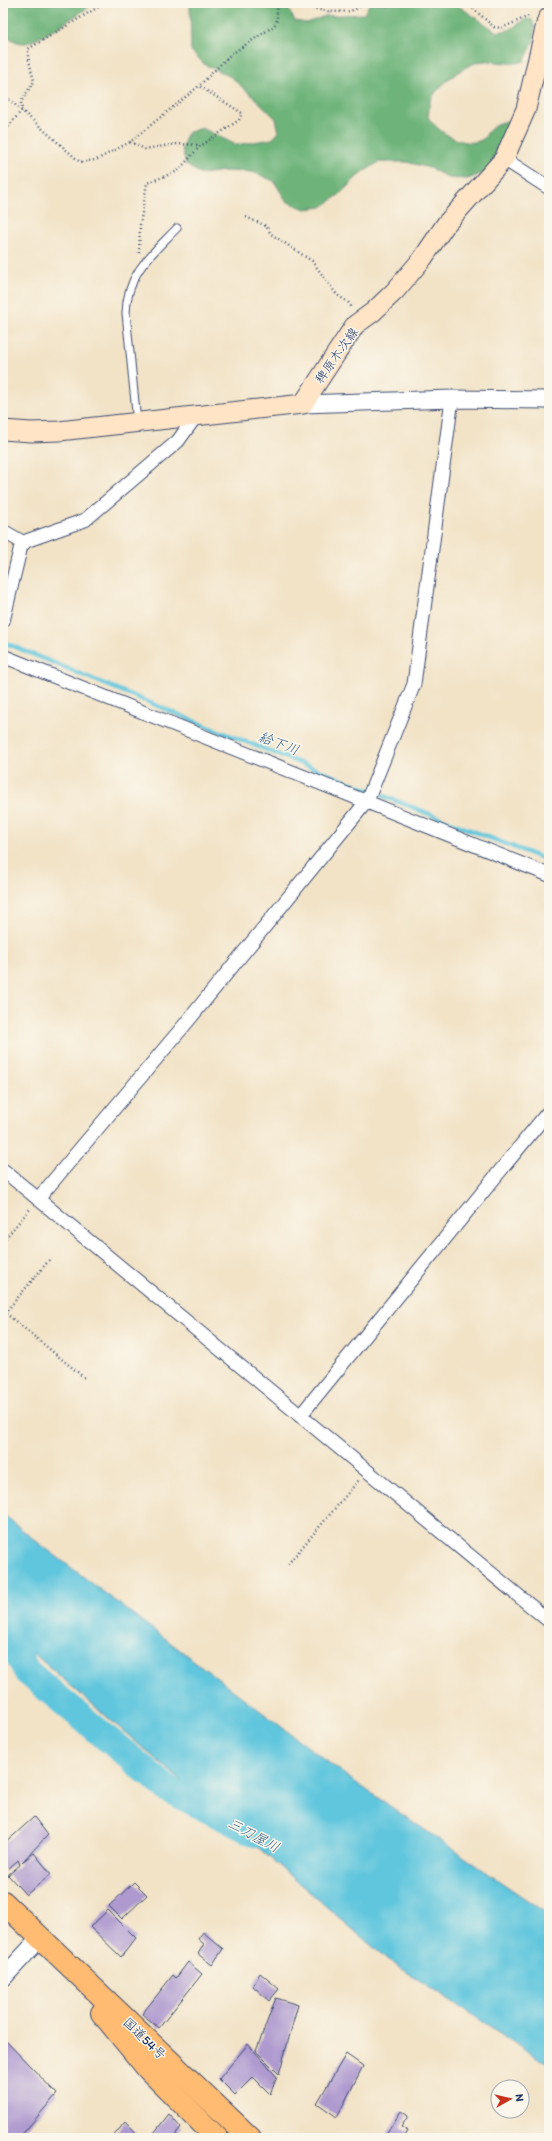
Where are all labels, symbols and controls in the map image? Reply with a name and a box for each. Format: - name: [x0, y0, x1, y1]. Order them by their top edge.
- street label: 稗原木次線: [312, 324, 362, 386]
- water label: 給下川: [256, 728, 301, 759]
- water label: 三刀屋川: [225, 1815, 282, 1856]
- street label: 国道54号: [120, 2014, 169, 2062]
- north arrow: [490, 2079, 530, 2119]
- text: N: [512, 2093, 526, 2102]

